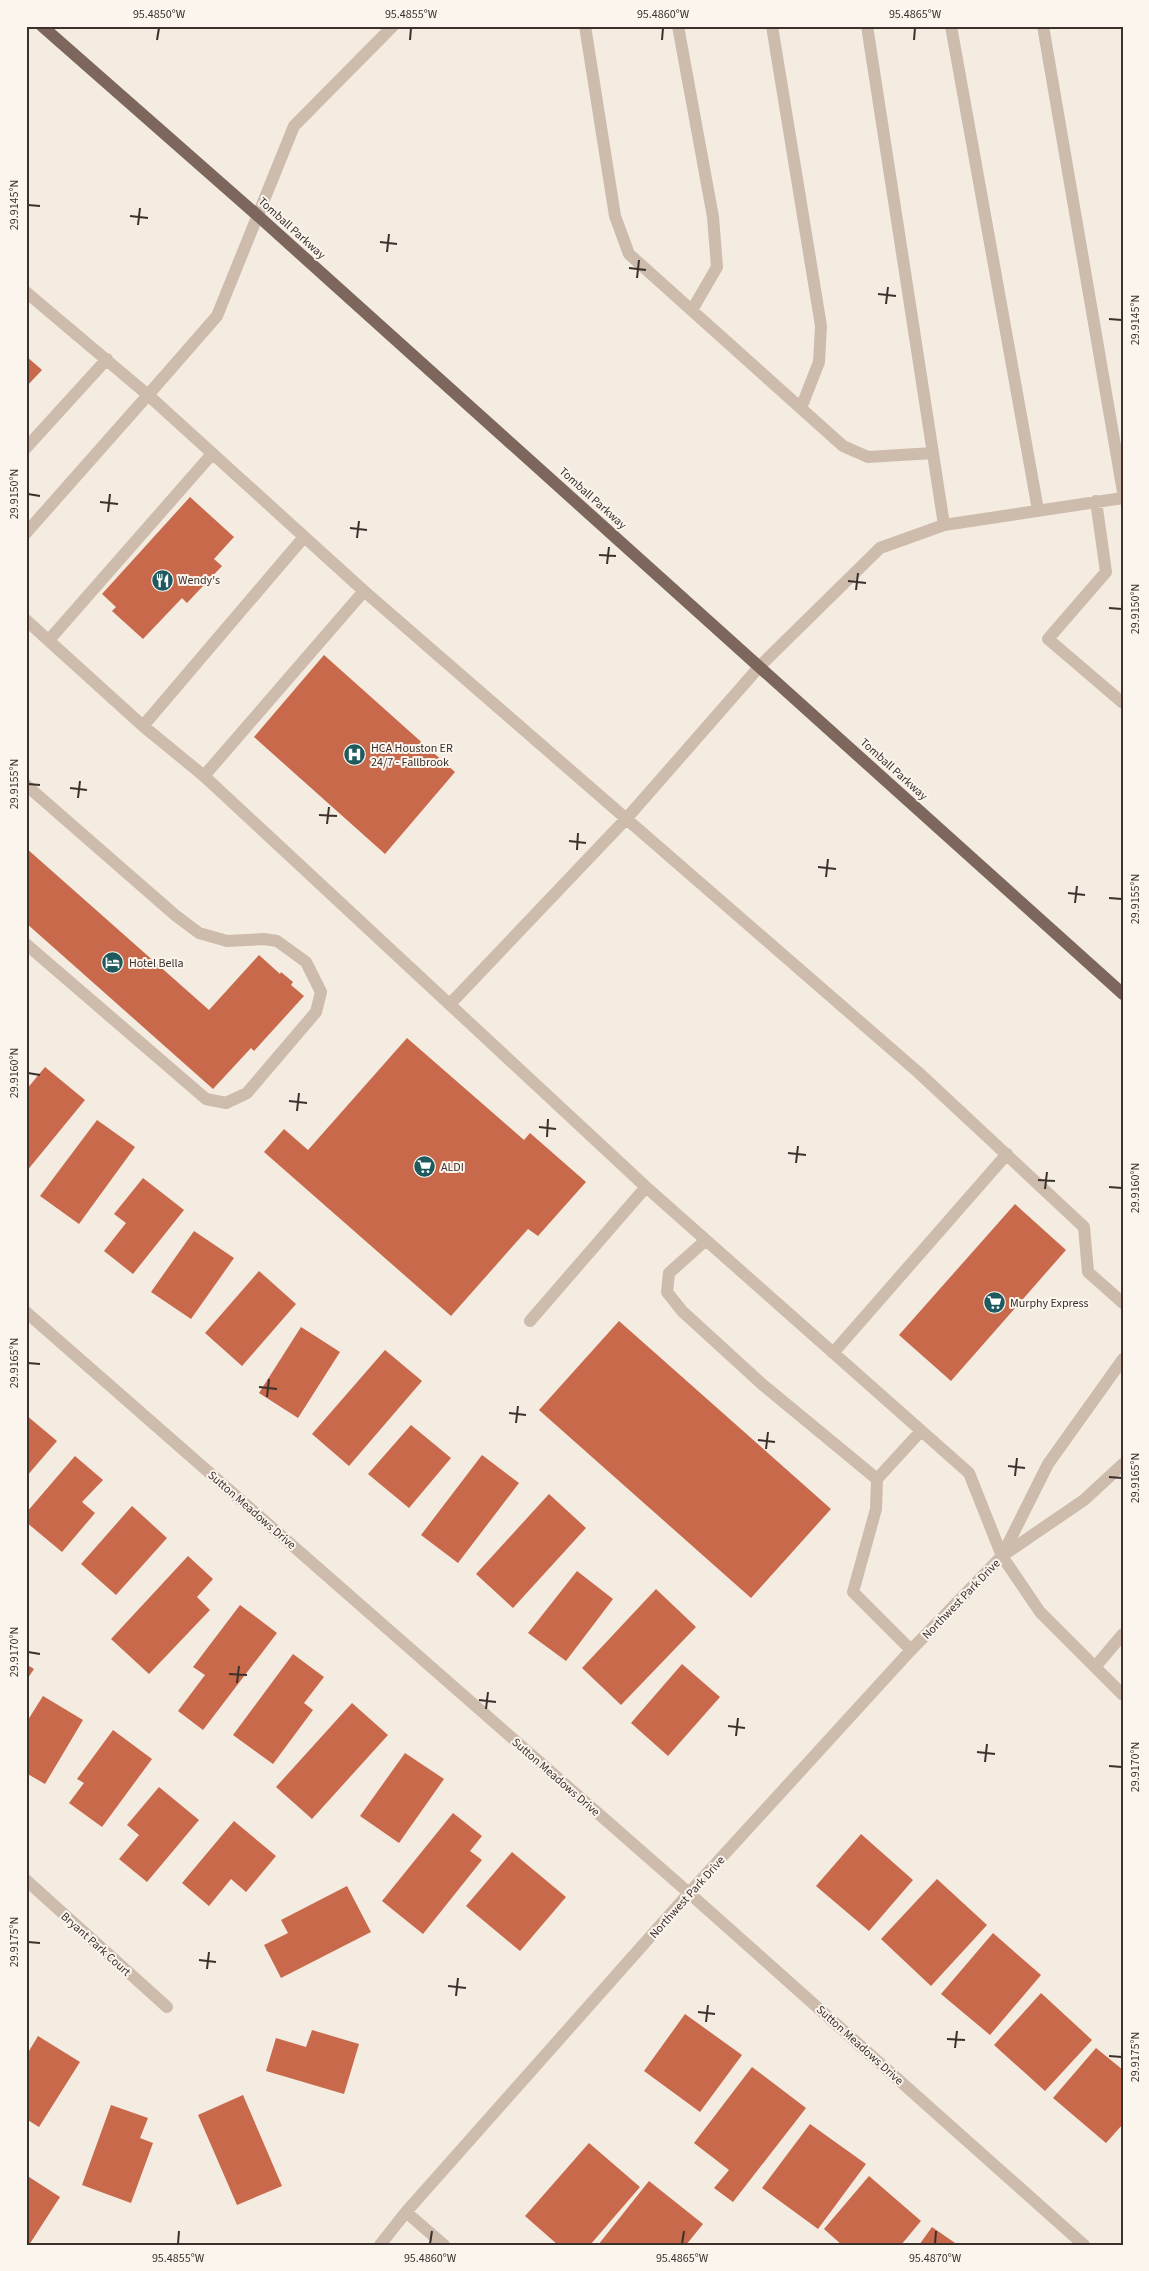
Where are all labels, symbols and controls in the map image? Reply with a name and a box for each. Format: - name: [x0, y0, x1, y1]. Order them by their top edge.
- text: 95.4850°W: [133, 6, 186, 23]
- text: 95.4855°W: [385, 6, 438, 23]
- text: 95.4860°W: [637, 6, 690, 23]
- text: 95.4865°W: [889, 6, 942, 23]
- text: 29.9145°N: [6, 180, 23, 230]
- street label: Tomball Parkway: [254, 193, 329, 264]
- text: 29.9145°N: [1127, 295, 1144, 345]
- street label: Tomball Parkway: [555, 463, 630, 534]
- text: 29.9150°N: [6, 469, 23, 519]
- restaurant icon: Wendy's: [150, 568, 174, 592]
- place label: Wendy's: [178, 572, 220, 589]
- text: 29.9150°N: [1127, 584, 1144, 634]
- street label: Tomball Parkway: [856, 734, 931, 805]
- place label: HCA Houston ER 24/7 - Fallbrook: [371, 740, 453, 771]
- hospital icon: HCA Houston ER 24/7 - Fallbrook: [343, 743, 367, 767]
- text: 29.9155°N: [6, 759, 23, 809]
- text: 29.9155°N: [1127, 874, 1144, 924]
- hotel icon: Hotel Bella: [101, 951, 125, 975]
- place label: Hotel Bella: [129, 955, 184, 972]
- text: 29.9160°N: [6, 1048, 23, 1098]
- supermarket icon: ALDI: [413, 1155, 437, 1179]
- place label: ALDI: [441, 1159, 464, 1176]
- text: 29.9160°N: [1127, 1163, 1144, 1213]
- supermarket icon: Murphy Express: [982, 1291, 1006, 1315]
- place label: Murphy Express: [1010, 1295, 1089, 1312]
- text: 29.9165°N: [6, 1338, 23, 1388]
- text: 29.9165°N: [1127, 1453, 1144, 1503]
- street label: Sutton Meadows Drive: [204, 1467, 299, 1554]
- street label: Northwest Park Drive: [919, 1555, 1004, 1643]
- text: 29.9170°N: [6, 1627, 23, 1677]
- street label: Sutton Meadows Drive: [508, 1734, 603, 1821]
- text: 29.9170°N: [1127, 1742, 1144, 1792]
- street label: Northwest Park Drive: [646, 1852, 729, 1942]
- street label: Bryant Park Court: [57, 1908, 134, 1980]
- text: 29.9175°N: [6, 1917, 23, 1967]
- street label: Sutton Meadows Drive: [812, 2002, 907, 2089]
- text: 29.9175°N: [1127, 2032, 1144, 2082]
- text: 95.4855°W: [152, 2250, 205, 2267]
- text: 95.4860°W: [404, 2250, 457, 2267]
- text: 95.4865°W: [656, 2250, 709, 2267]
- text: 95.4870°W: [909, 2250, 962, 2267]

